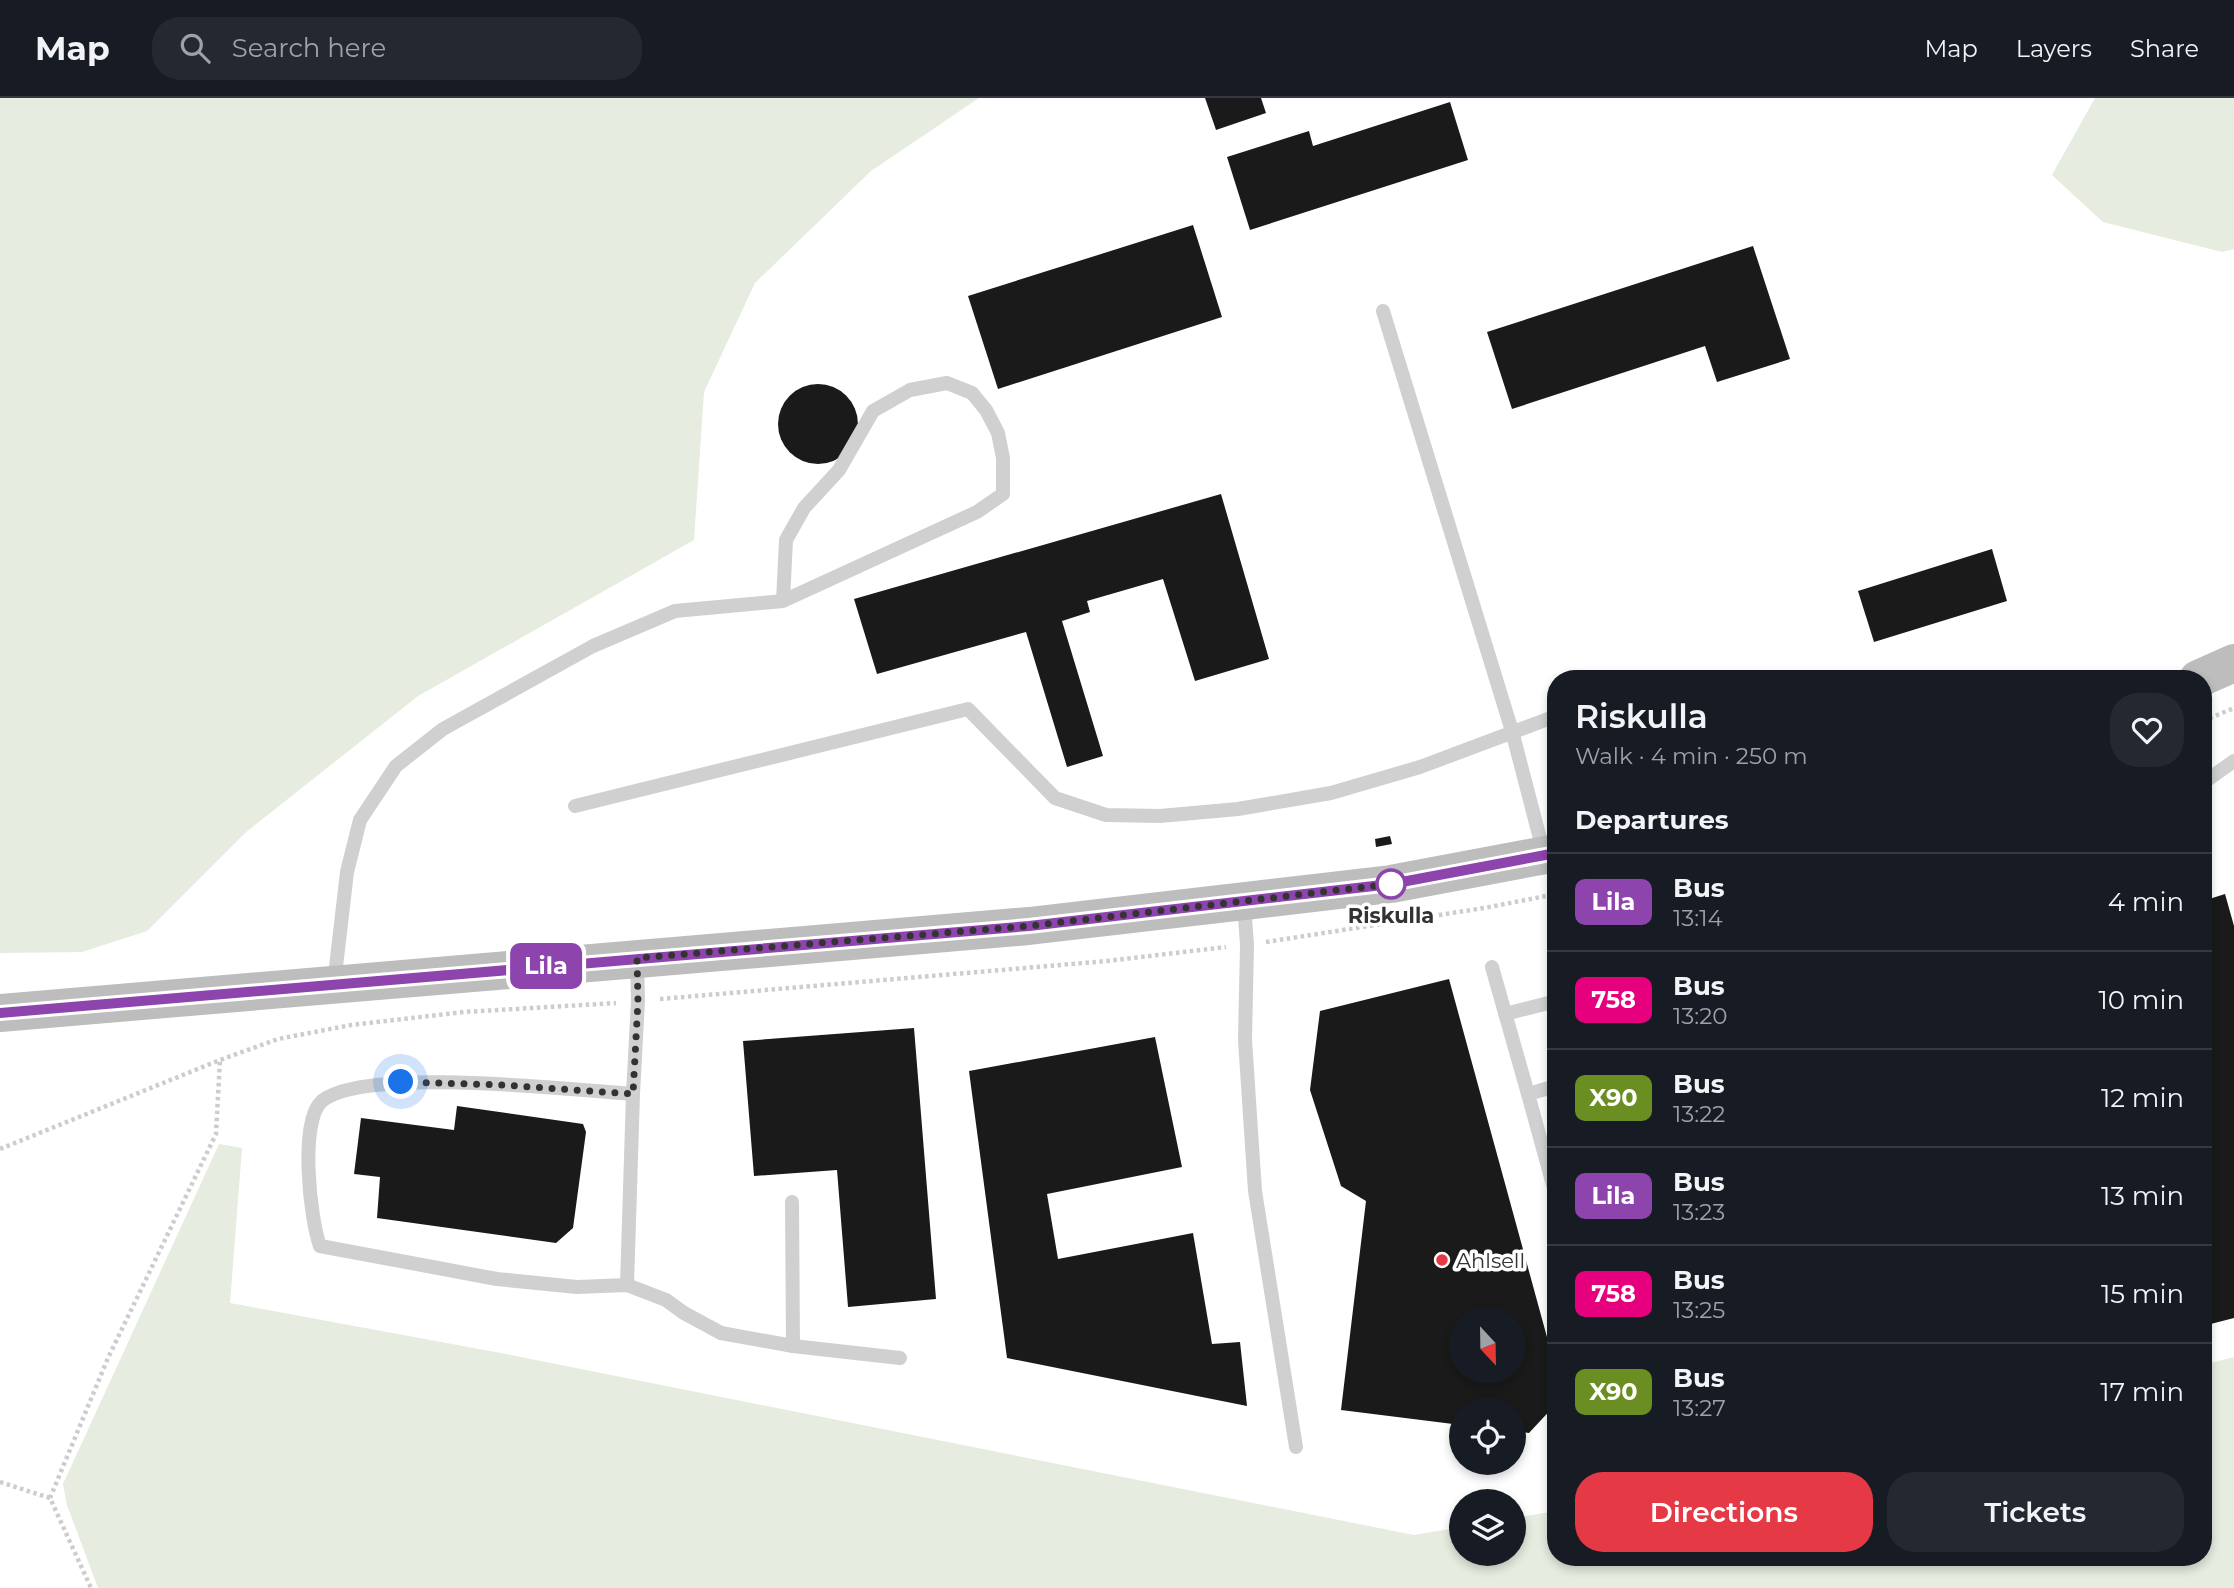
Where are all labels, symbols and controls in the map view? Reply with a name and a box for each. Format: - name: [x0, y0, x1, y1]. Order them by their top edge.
- search box: [152, 17, 642, 80]
- text: Map: [35, 28, 110, 68]
- icon: search: [176, 29, 214, 67]
- text: Search here: [232, 32, 386, 64]
- text: Map: [1924, 34, 1978, 63]
- text: Layers: [2016, 34, 2092, 63]
- text: Share: [2130, 34, 2199, 63]
- button: heart: [2110, 693, 2184, 767]
- text: Riskulla: [1575, 696, 1708, 736]
- text: Walk · 4 min · 250 m: [1575, 742, 1808, 770]
- text: Departures: [1575, 804, 1729, 836]
- marker: Riskulla: [1376, 869, 1406, 899]
- text: Bus: [1673, 872, 1725, 904]
- text: 4 min: [2108, 886, 2184, 918]
- text: Lila: [1592, 887, 1635, 916]
- place label: Riskulla: [1348, 903, 1434, 928]
- text: 13:14: [1673, 904, 1723, 932]
- line badge: Lila: [497, 943, 595, 989]
- text: Lila: [524, 951, 568, 980]
- text: Bus: [1673, 970, 1725, 1002]
- text: 10 min: [2098, 984, 2184, 1016]
- text: 758: [1591, 985, 1636, 1014]
- text: 13:20: [1673, 1002, 1727, 1030]
- your location: [383, 1064, 418, 1099]
- text: Bus: [1673, 1068, 1725, 1100]
- text: 12 min: [2101, 1082, 2184, 1114]
- text: X90: [1589, 1083, 1638, 1112]
- text: 13:22: [1673, 1100, 1725, 1128]
- text: Bus: [1673, 1166, 1725, 1198]
- text: 13 min: [2101, 1180, 2184, 1212]
- text: Lila: [1592, 1181, 1635, 1210]
- text: 13:23: [1673, 1198, 1725, 1226]
- place label: Ahlsell: [1456, 1248, 1525, 1273]
- marker: Ahlsell: [1434, 1252, 1450, 1268]
- text: Bus: [1673, 1264, 1725, 1296]
- text: 15 min: [2101, 1278, 2184, 1310]
- text: 758: [1591, 1279, 1636, 1308]
- text: 13:25: [1673, 1296, 1725, 1324]
- north arrow: [1449, 1307, 1526, 1384]
- map controls: [1449, 1307, 1526, 1566]
- text: Bus: [1673, 1362, 1725, 1394]
- text: 17 min: [2100, 1376, 2184, 1408]
- text: X90: [1589, 1377, 1638, 1406]
- text: 13:27: [1673, 1394, 1726, 1422]
- button: locate: [1449, 1398, 1526, 1475]
- button: Directions: [1575, 1472, 1873, 1552]
- button: Tickets: [1887, 1472, 2184, 1552]
- button: layers: [1449, 1489, 1526, 1566]

